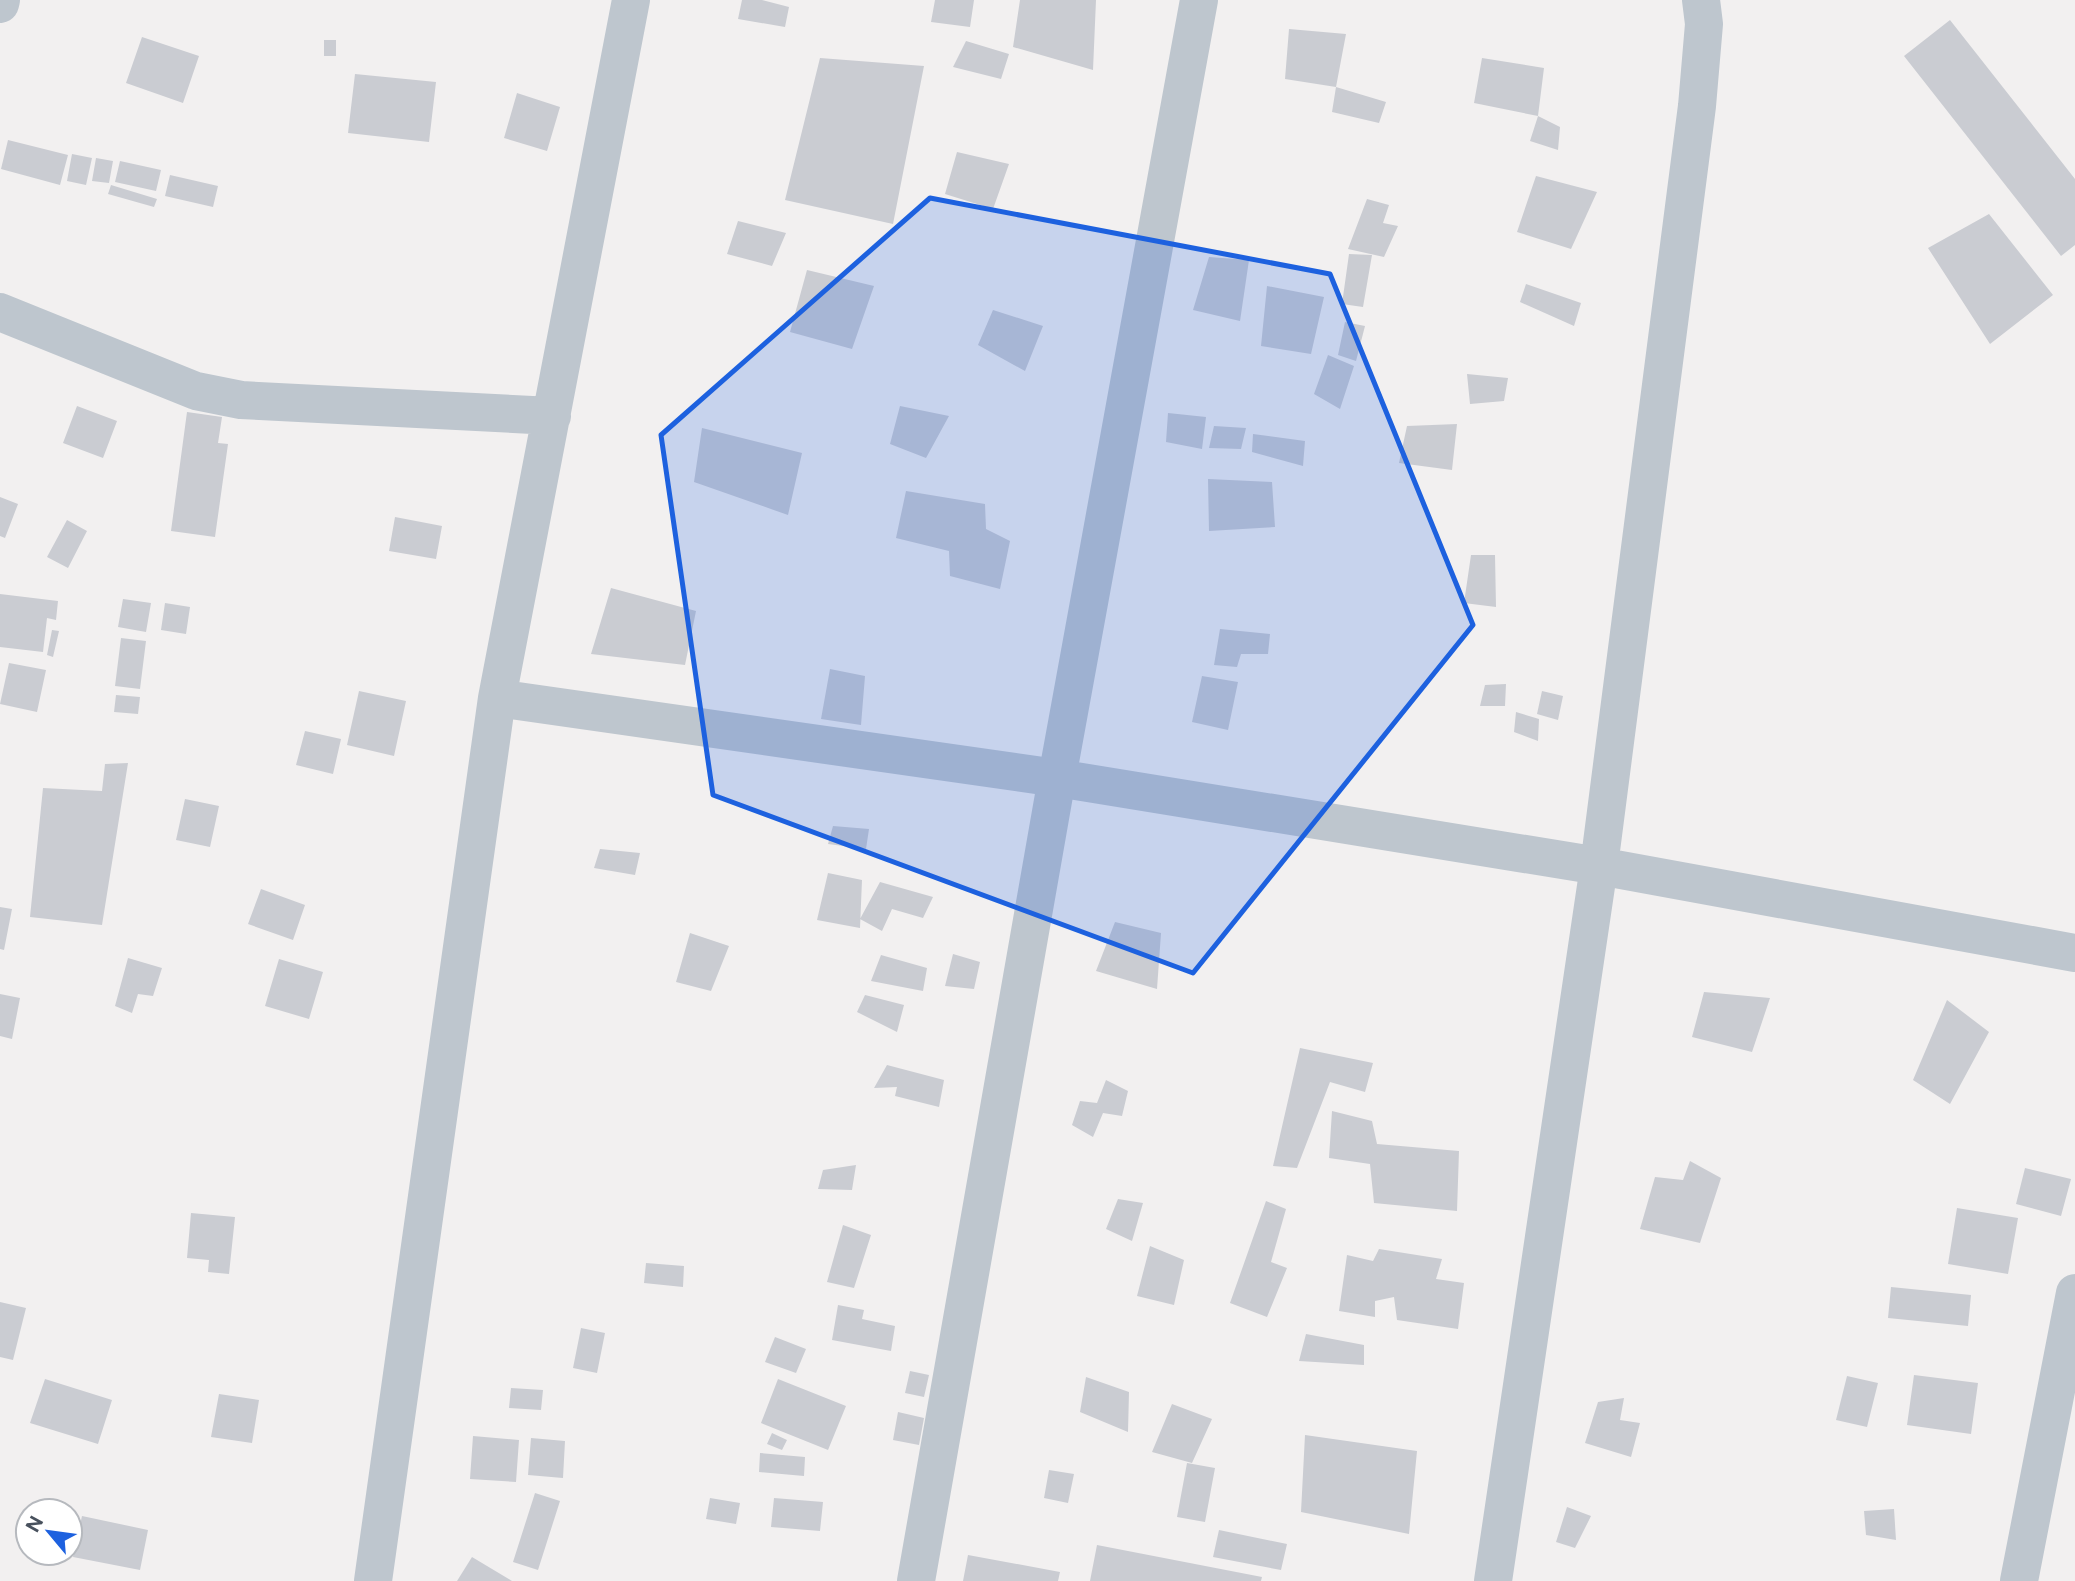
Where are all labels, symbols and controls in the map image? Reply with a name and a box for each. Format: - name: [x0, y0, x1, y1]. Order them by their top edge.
- north arrow: [14, 1497, 84, 1567]
- text: N: [21, 1512, 47, 1536]

